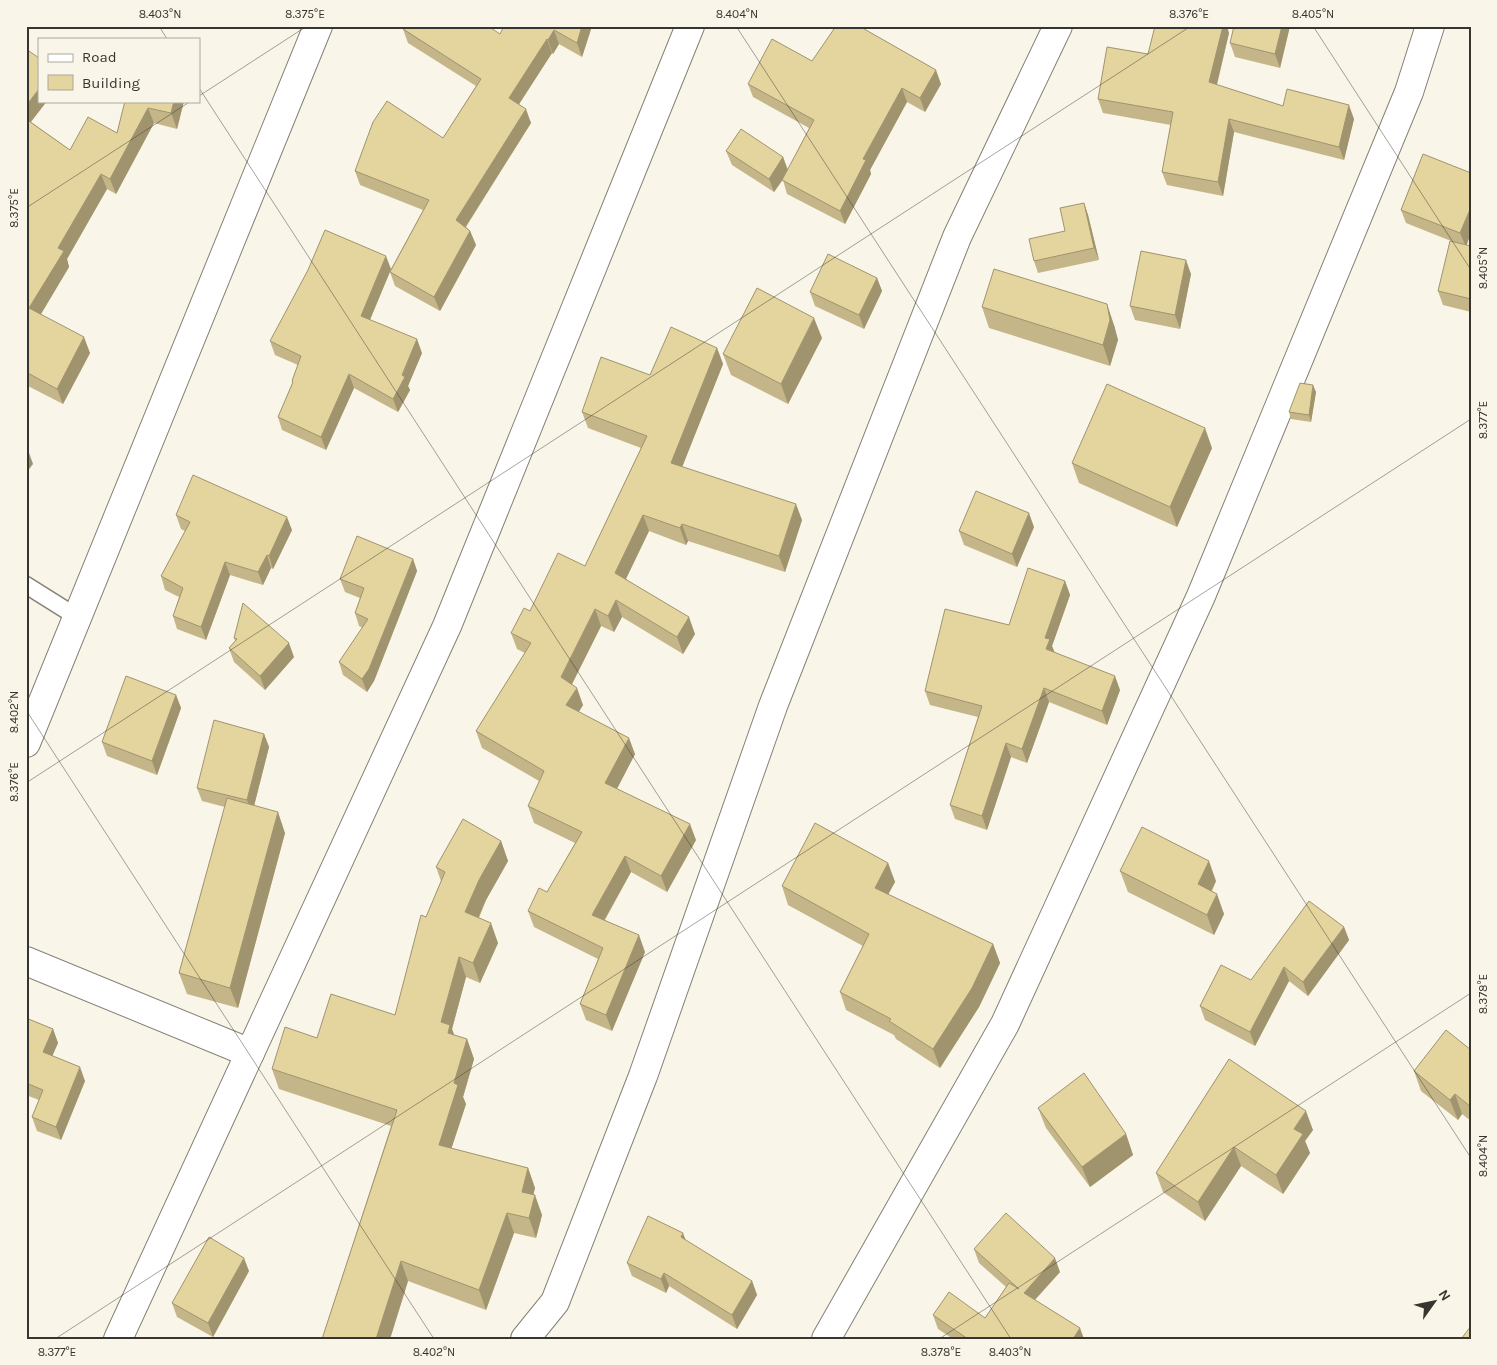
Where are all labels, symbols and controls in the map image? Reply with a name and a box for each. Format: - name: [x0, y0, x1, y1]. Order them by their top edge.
- text: 8.403°N: [139, 7, 181, 21]
- text: 8.375°E: [285, 7, 325, 21]
- text: 8.404°N: [716, 7, 758, 21]
- text: 8.376°E: [1169, 7, 1209, 21]
- text: 8.405°N: [1292, 7, 1334, 21]
- legend: [38, 38, 200, 102]
- text: Road: [82, 48, 117, 66]
- text: Building: [82, 74, 140, 92]
- text: 8.375°E: [7, 188, 21, 228]
- text: 8.405°N: [1476, 247, 1490, 289]
- text: 8.377°E: [1476, 401, 1490, 439]
- text: 8.402°N: [7, 691, 21, 733]
- text: 8.376°E: [7, 762, 21, 802]
- text: 8.378°E: [1476, 974, 1490, 1014]
- text: 8.404°N: [1476, 1135, 1490, 1177]
- north arrow: [1410, 1278, 1460, 1328]
- text: N: [1435, 1286, 1454, 1304]
- text: 8.377°E: [38, 1345, 76, 1359]
- text: 8.402°N: [413, 1345, 455, 1359]
- text: 8.378°E: [921, 1345, 961, 1359]
- text: 8.403°N: [989, 1345, 1031, 1359]

